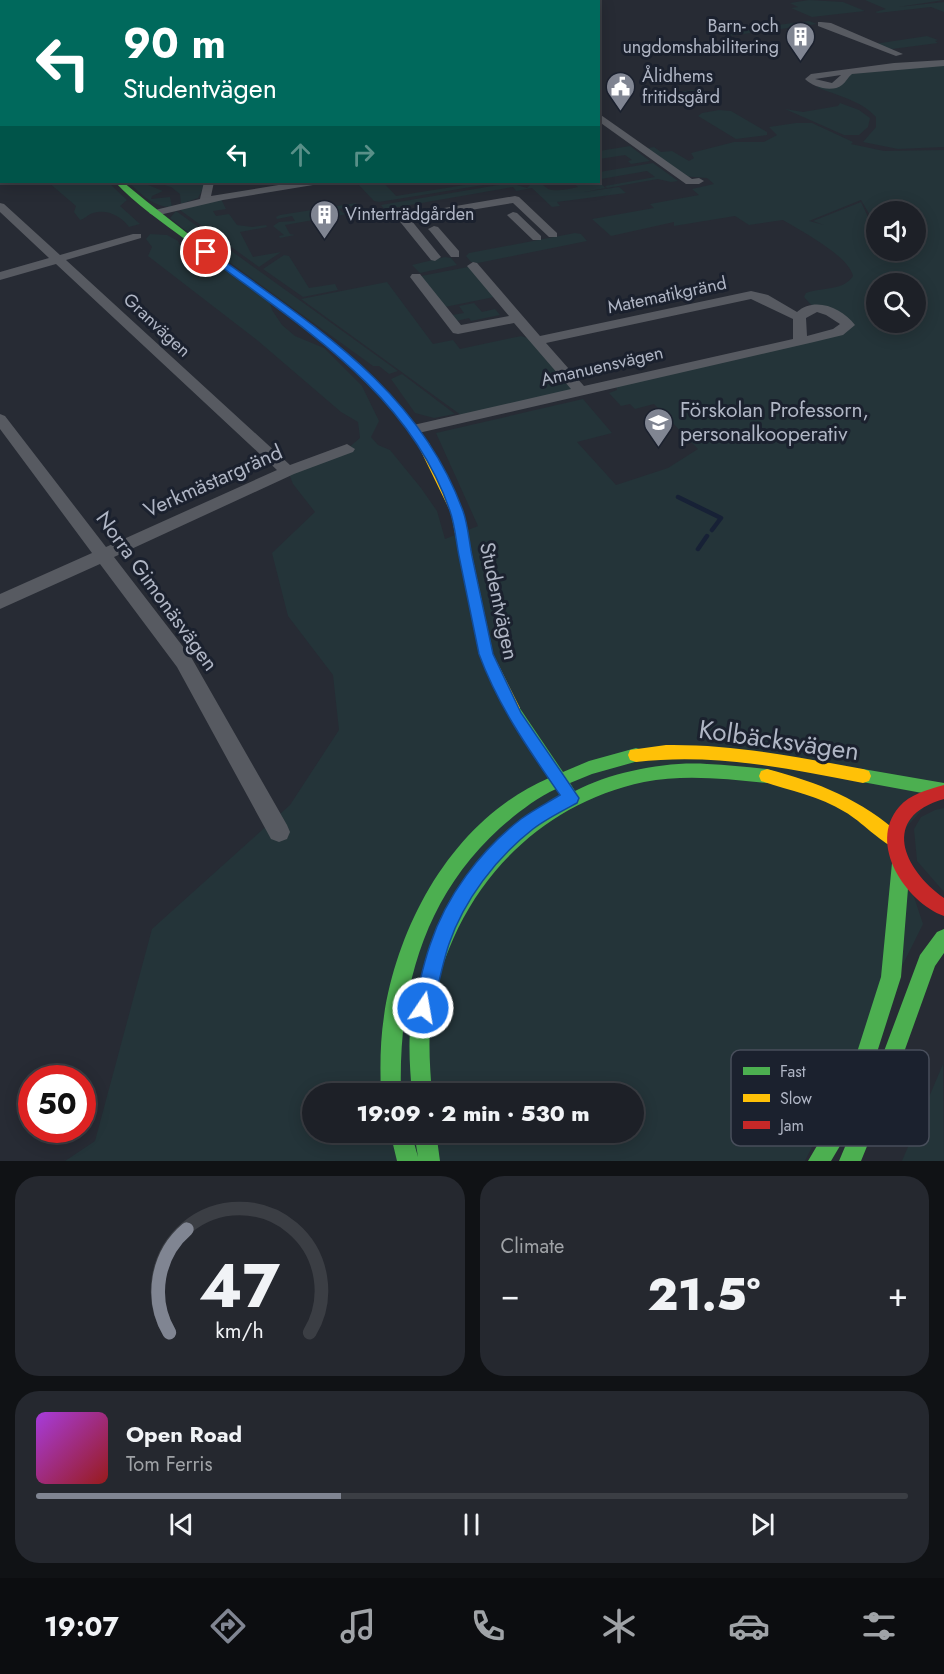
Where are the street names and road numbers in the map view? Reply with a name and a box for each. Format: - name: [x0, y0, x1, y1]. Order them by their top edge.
- street label: Matematikgränd: [605, 270, 729, 320]
- street label: Granvägen: [117, 287, 197, 363]
- street label: Amanuensvägen: [538, 339, 666, 393]
- street label: Verkmästargränd: [139, 437, 287, 525]
- street label: Norra Gimonäsvägen: [89, 505, 225, 677]
- street label: Studentvägen: [472, 539, 526, 663]
- street label: Kolbäcksvägen: [696, 710, 862, 770]

